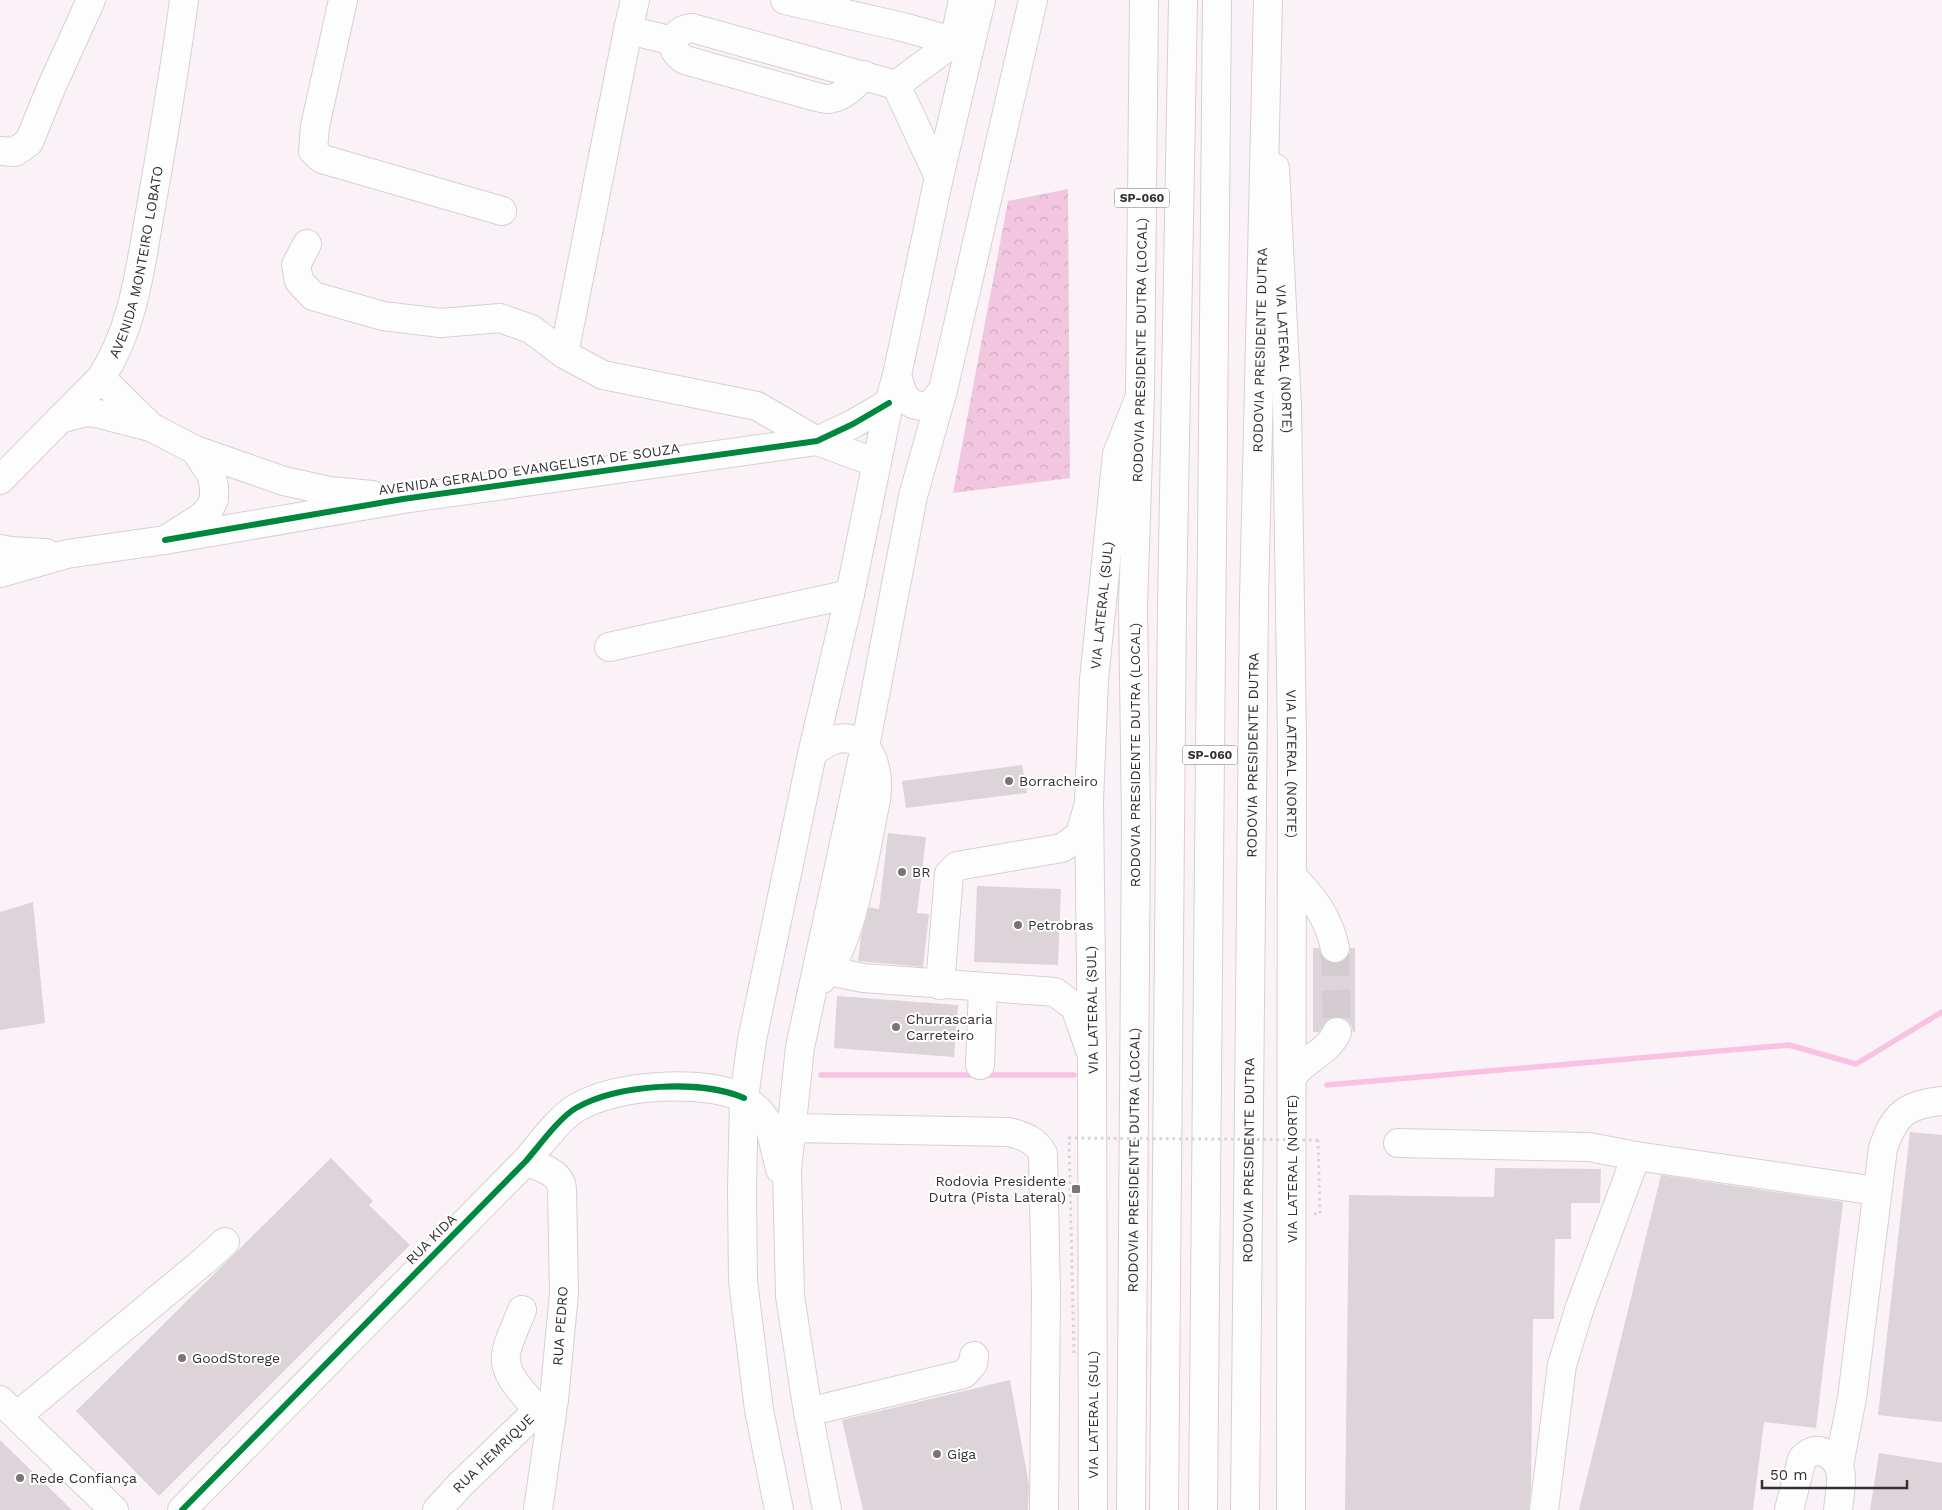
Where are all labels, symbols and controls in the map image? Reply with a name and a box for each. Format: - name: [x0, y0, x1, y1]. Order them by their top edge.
- street label: AVENIDA MONTEIRO LOBATO: [106, 165, 166, 361]
- road number: SP-060: [1114, 188, 1170, 208]
- street label: RODOVIA PRESIDENTE DUTRA (LOCAL): [1129, 218, 1150, 483]
- street label: RODOVIA PRESIDENTE DUTRA: [1249, 247, 1270, 453]
- street label: VIA LATERAL (NORTE): [1273, 284, 1295, 433]
- street label: AVENIDA GERALDO EVANGELISTA DE SOUZA: [377, 440, 681, 498]
- street label: VIA LATERAL (SUL): [1087, 541, 1116, 670]
- street label: RODOVIA PRESIDENTE DUTRA (LOCAL): [1127, 623, 1143, 887]
- street label: RODOVIA PRESIDENTE DUTRA: [1243, 652, 1261, 858]
- street label: VIA LATERAL (NORTE): [1283, 689, 1300, 838]
- road number: SP-060: [1182, 746, 1238, 764]
- place label: Borracheiro: [1019, 773, 1098, 789]
- marker: Borracheiro: [1003, 775, 1015, 787]
- place label: BR: [912, 864, 930, 880]
- marker: BR: [896, 866, 908, 878]
- place label: Petrobras: [1028, 917, 1094, 933]
- marker: Petrobras: [1012, 919, 1024, 931]
- street label: VIA LATERAL (SUL): [1083, 946, 1101, 1074]
- place label: Churrascaria Carreteiro: [906, 1011, 993, 1043]
- marker: Churrascaria Carreteiro: [890, 1021, 902, 1033]
- street label: RODOVIA PRESIDENTE DUTRA (LOCAL): [1125, 1028, 1143, 1292]
- street label: RODOVIA PRESIDENTE DUTRA: [1239, 1057, 1257, 1263]
- street label: VIA LATERAL (NORTE): [1284, 1095, 1300, 1243]
- place label: Rodovia Presidente Dutra (Pista Lateral): [929, 1173, 1066, 1205]
- marker: Rodovia Presidente Dutra (Pista Lateral): [1070, 1183, 1082, 1195]
- street label: RUA KIDA: [402, 1210, 460, 1268]
- street label: RUA PEDRO: [549, 1286, 571, 1366]
- place label: GoodStorege: [192, 1350, 280, 1366]
- street label: VIA LATERAL (SUL): [1085, 1351, 1101, 1479]
- marker: GoodStorege: [176, 1352, 188, 1364]
- street label: RUA HEMRIQUE: [449, 1410, 537, 1496]
- place label: Giga: [947, 1446, 976, 1462]
- marker: Giga: [931, 1448, 943, 1460]
- scale bar: [1762, 1458, 1907, 1490]
- text: 50 m: [1770, 1466, 1807, 1484]
- place label: Rede Confiança: [30, 1470, 137, 1486]
- marker: Rede Confiança: [14, 1472, 26, 1484]

